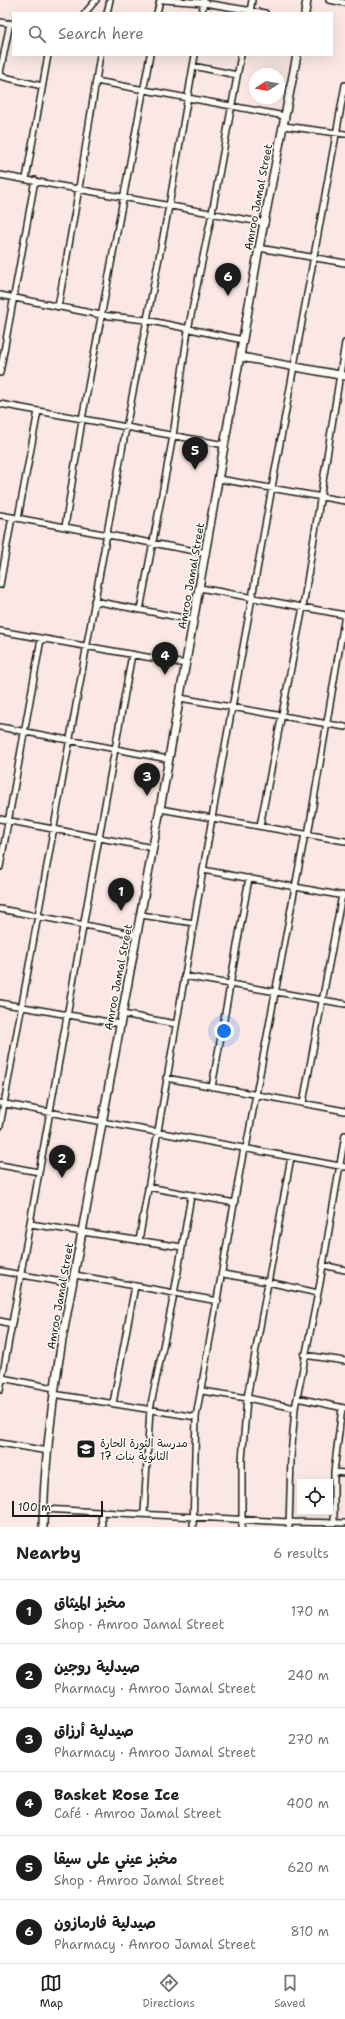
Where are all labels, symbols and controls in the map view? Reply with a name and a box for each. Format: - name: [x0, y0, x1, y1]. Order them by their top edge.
- search box: [12, 12, 333, 56]
- icon: search: [26, 23, 48, 45]
- text: Search here: [58, 24, 144, 44]
- north arrow: [249, 68, 285, 104]
- street label: Amroo Jamal Street: [241, 143, 276, 252]
- pin: 6: [215, 263, 241, 296]
- pin: 5: [182, 437, 208, 470]
- street label: Amroo Jamal Street: [175, 521, 208, 631]
- pin: 4: [152, 642, 178, 675]
- pin: 3: [134, 763, 160, 796]
- pin: 1: [108, 878, 134, 911]
- street label: Amroo Jamal Street: [101, 923, 136, 1032]
- your location: [214, 1021, 234, 1041]
- pin: 2: [49, 1145, 75, 1178]
- street label: Amroo Jamal Street: [44, 1241, 77, 1351]
- place label: مدرسة الثورة الحارة 17 الثانوية بنات: [100, 1436, 188, 1464]
- school or university icon: مدرسة الثورة الحارة 17 الثانوية بنات: [75, 1438, 97, 1460]
- map controls: [297, 1479, 333, 1515]
- button: locate: [297, 1479, 333, 1515]
- scale bar: [12, 1499, 103, 1518]
- text: 100 m: [18, 1500, 51, 1515]
- text: Nearby: [16, 1542, 81, 1564]
- text: 6 results: [273, 1545, 329, 1562]
- text: مخبز الميثاق: [54, 1593, 126, 1613]
- text: 1: [26, 1603, 32, 1620]
- text: 170 m: [291, 1603, 329, 1620]
- text: Shop · Amroo Jamal Street: [54, 1616, 224, 1633]
- text: صيدلية روجين: [54, 1657, 140, 1677]
- text: 2: [24, 1667, 34, 1684]
- text: 240 m: [287, 1667, 329, 1684]
- text: Pharmacy · Amroo Jamal Street: [54, 1680, 256, 1697]
- text: صيدلية أرزاق: [54, 1721, 134, 1741]
- text: 3: [24, 1731, 34, 1748]
- text: 270 m: [287, 1731, 329, 1748]
- text: Pharmacy · Amroo Jamal Street: [54, 1744, 256, 1761]
- text: Basket Rose Ice: [54, 1785, 179, 1805]
- text: 4: [24, 1795, 34, 1812]
- text: 400 m: [286, 1795, 329, 1812]
- text: Café · Amroo Jamal Street: [54, 1805, 221, 1822]
- text: مخبز عيني على سيقا: [54, 1849, 177, 1869]
- text: 5: [25, 1859, 33, 1876]
- text: 620 m: [287, 1859, 329, 1876]
- text: Shop · Amroo Jamal Street: [54, 1872, 224, 1889]
- text: صيدلية فارمازون: [54, 1913, 156, 1933]
- text: 6: [24, 1923, 34, 1940]
- text: 810 m: [291, 1923, 329, 1940]
- text: Pharmacy · Amroo Jamal Street: [54, 1936, 256, 1953]
- tab: Map: [40, 1972, 63, 2011]
- tab: Directions: [142, 1972, 195, 2011]
- tab: Saved: [274, 1972, 305, 2011]

